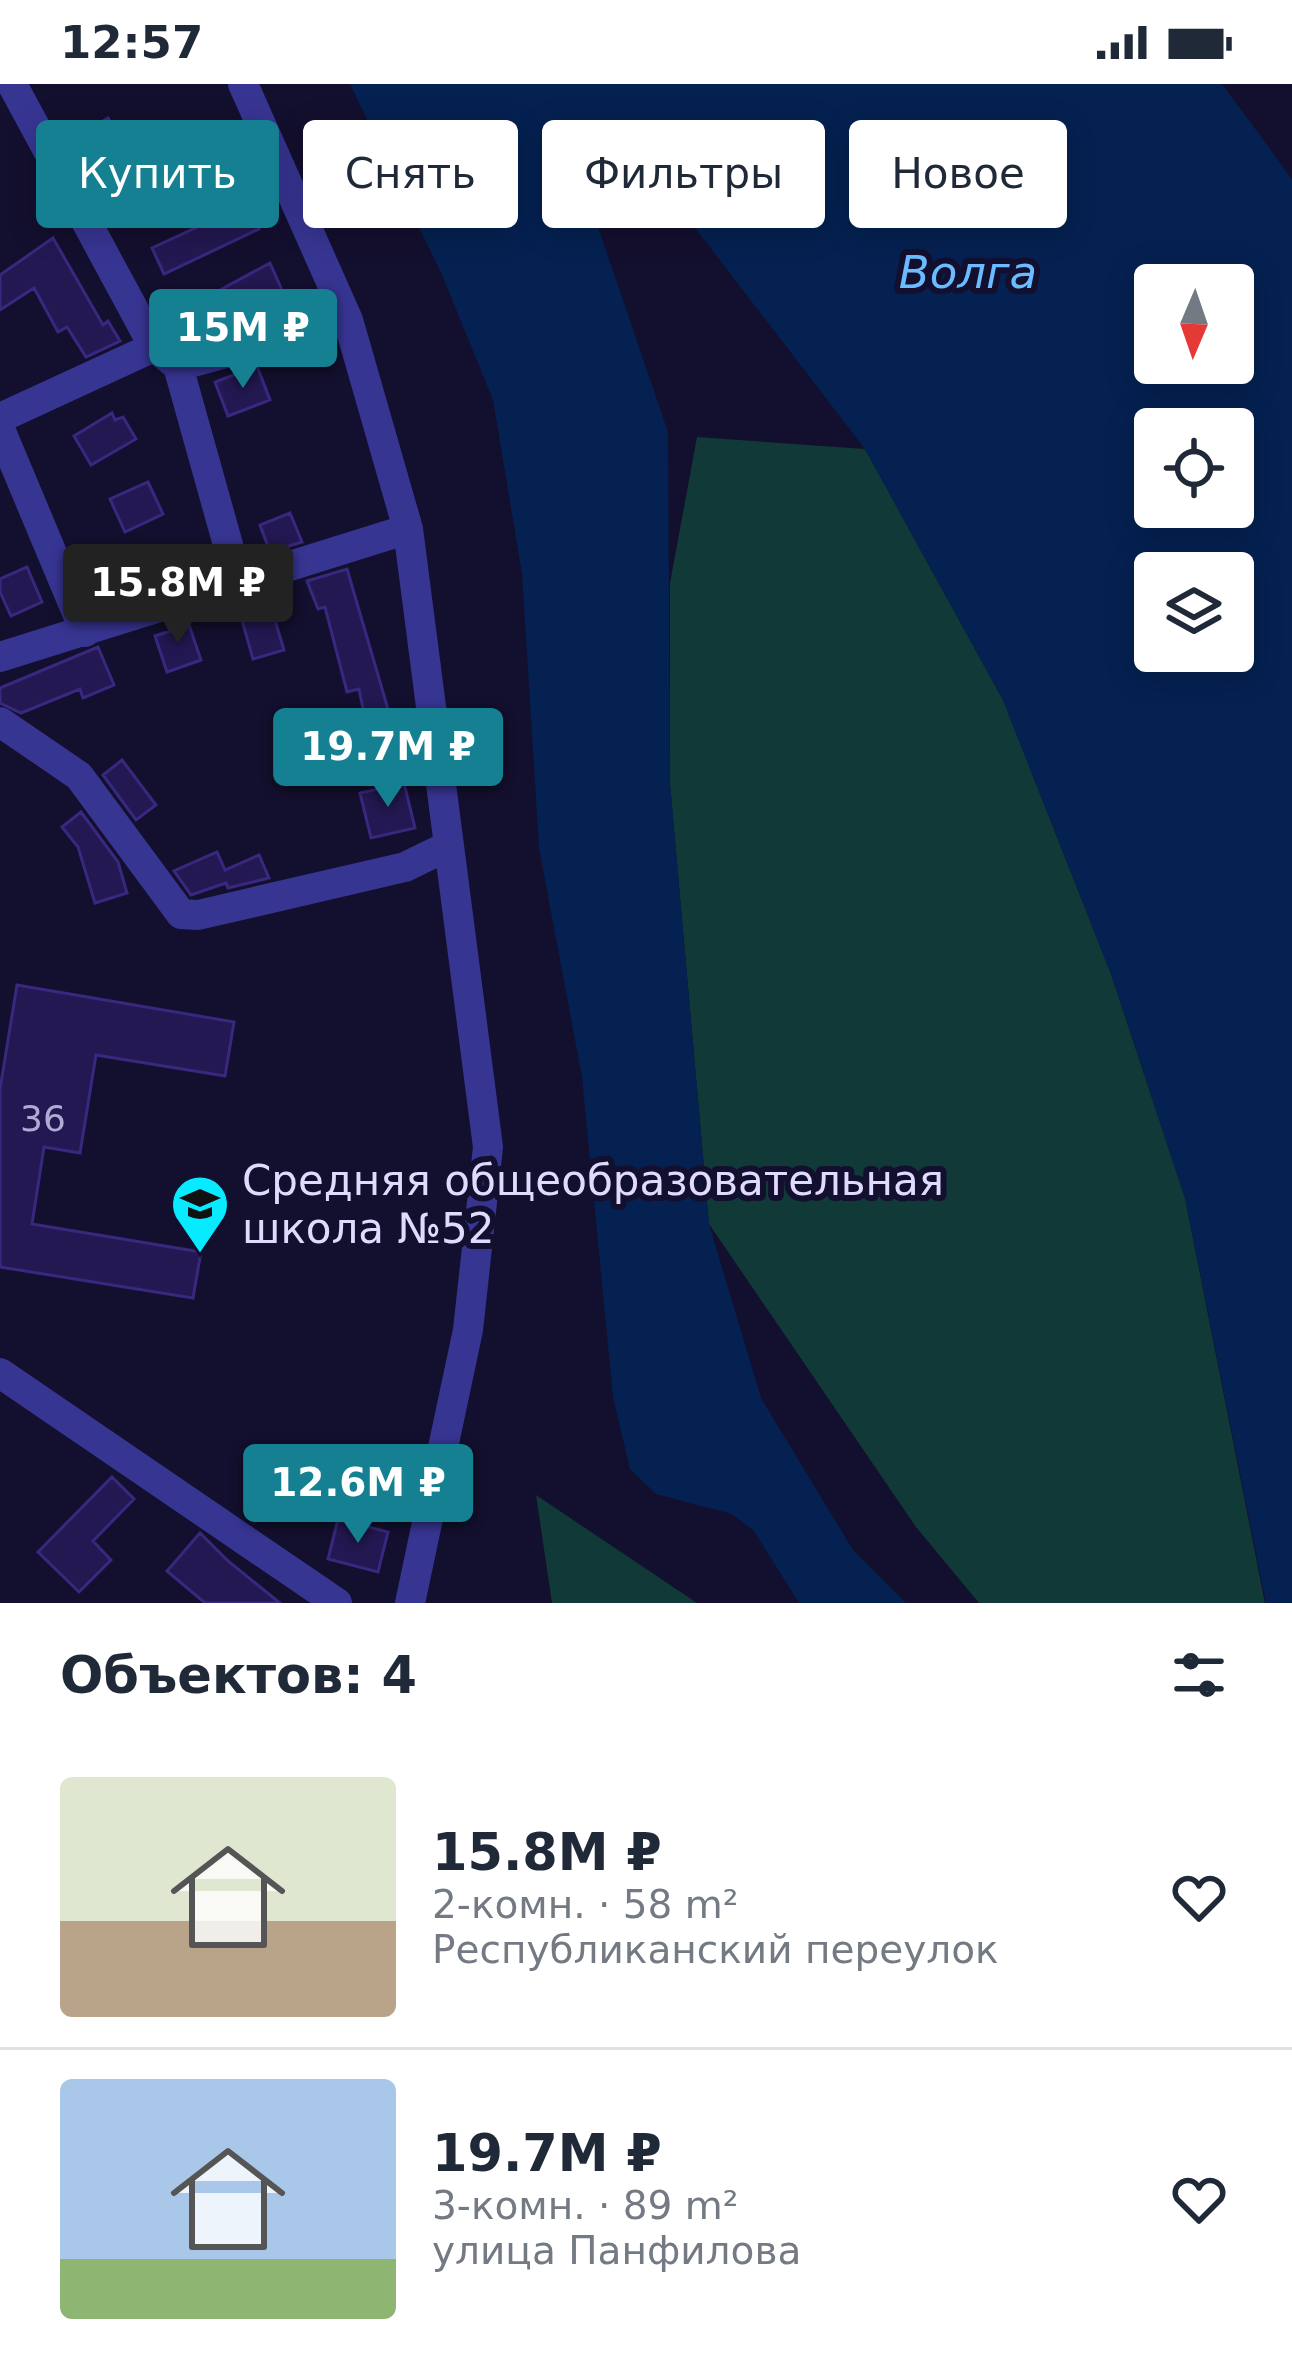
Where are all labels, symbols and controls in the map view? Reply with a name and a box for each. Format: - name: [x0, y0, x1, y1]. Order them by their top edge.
- text: 12:57: [60, 16, 203, 69]
- chip: Купить: [36, 120, 279, 228]
- chip: Снять: [303, 120, 518, 228]
- chip: Фильтры: [542, 120, 825, 228]
- chip: Новое: [849, 120, 1067, 228]
- water label: Волга: [899, 246, 1037, 299]
- north arrow: [1134, 264, 1254, 384]
- map controls: [1134, 264, 1254, 672]
- pin: 15M ₽: [159, 289, 327, 391]
- text: 15M ₽: [176, 305, 310, 350]
- button: locate: [1134, 408, 1254, 528]
- pin: 15.8M ₽: [67, 544, 289, 646]
- button: layers: [1134, 552, 1254, 672]
- text: 15.8M ₽: [90, 560, 266, 605]
- pin: 19.7M ₽: [277, 708, 499, 810]
- text: 19.7M ₽: [300, 724, 476, 769]
- house number: 36: [20, 1098, 66, 1139]
- place label: Средняя общеобразовательная школа №52: [242, 1156, 944, 1253]
- school or university icon: Средняя общеобразовательная школа №52: [169, 1173, 231, 1255]
- pin: 12.6M ₽: [247, 1444, 469, 1546]
- text: 12.6M ₽: [270, 1460, 446, 1505]
- icon: filters: [1166, 1642, 1232, 1708]
- text: Объектов: 4: [60, 1646, 417, 1705]
- text: 15.8M ₽: [432, 1823, 662, 1882]
- icon: home: [156, 1825, 300, 1969]
- icon: heart: [1166, 1864, 1232, 1930]
- text: 2-комн. · 58 m²: [432, 1882, 738, 1927]
- text: Республиканский переулок: [432, 1927, 999, 1972]
- text: 19.7M ₽: [432, 2124, 662, 2183]
- icon: home: [156, 2127, 300, 2271]
- icon: heart: [1166, 2166, 1232, 2232]
- text: 3-комн. · 89 m²: [432, 2183, 738, 2228]
- text: улица Панфилова: [432, 2228, 801, 2273]

